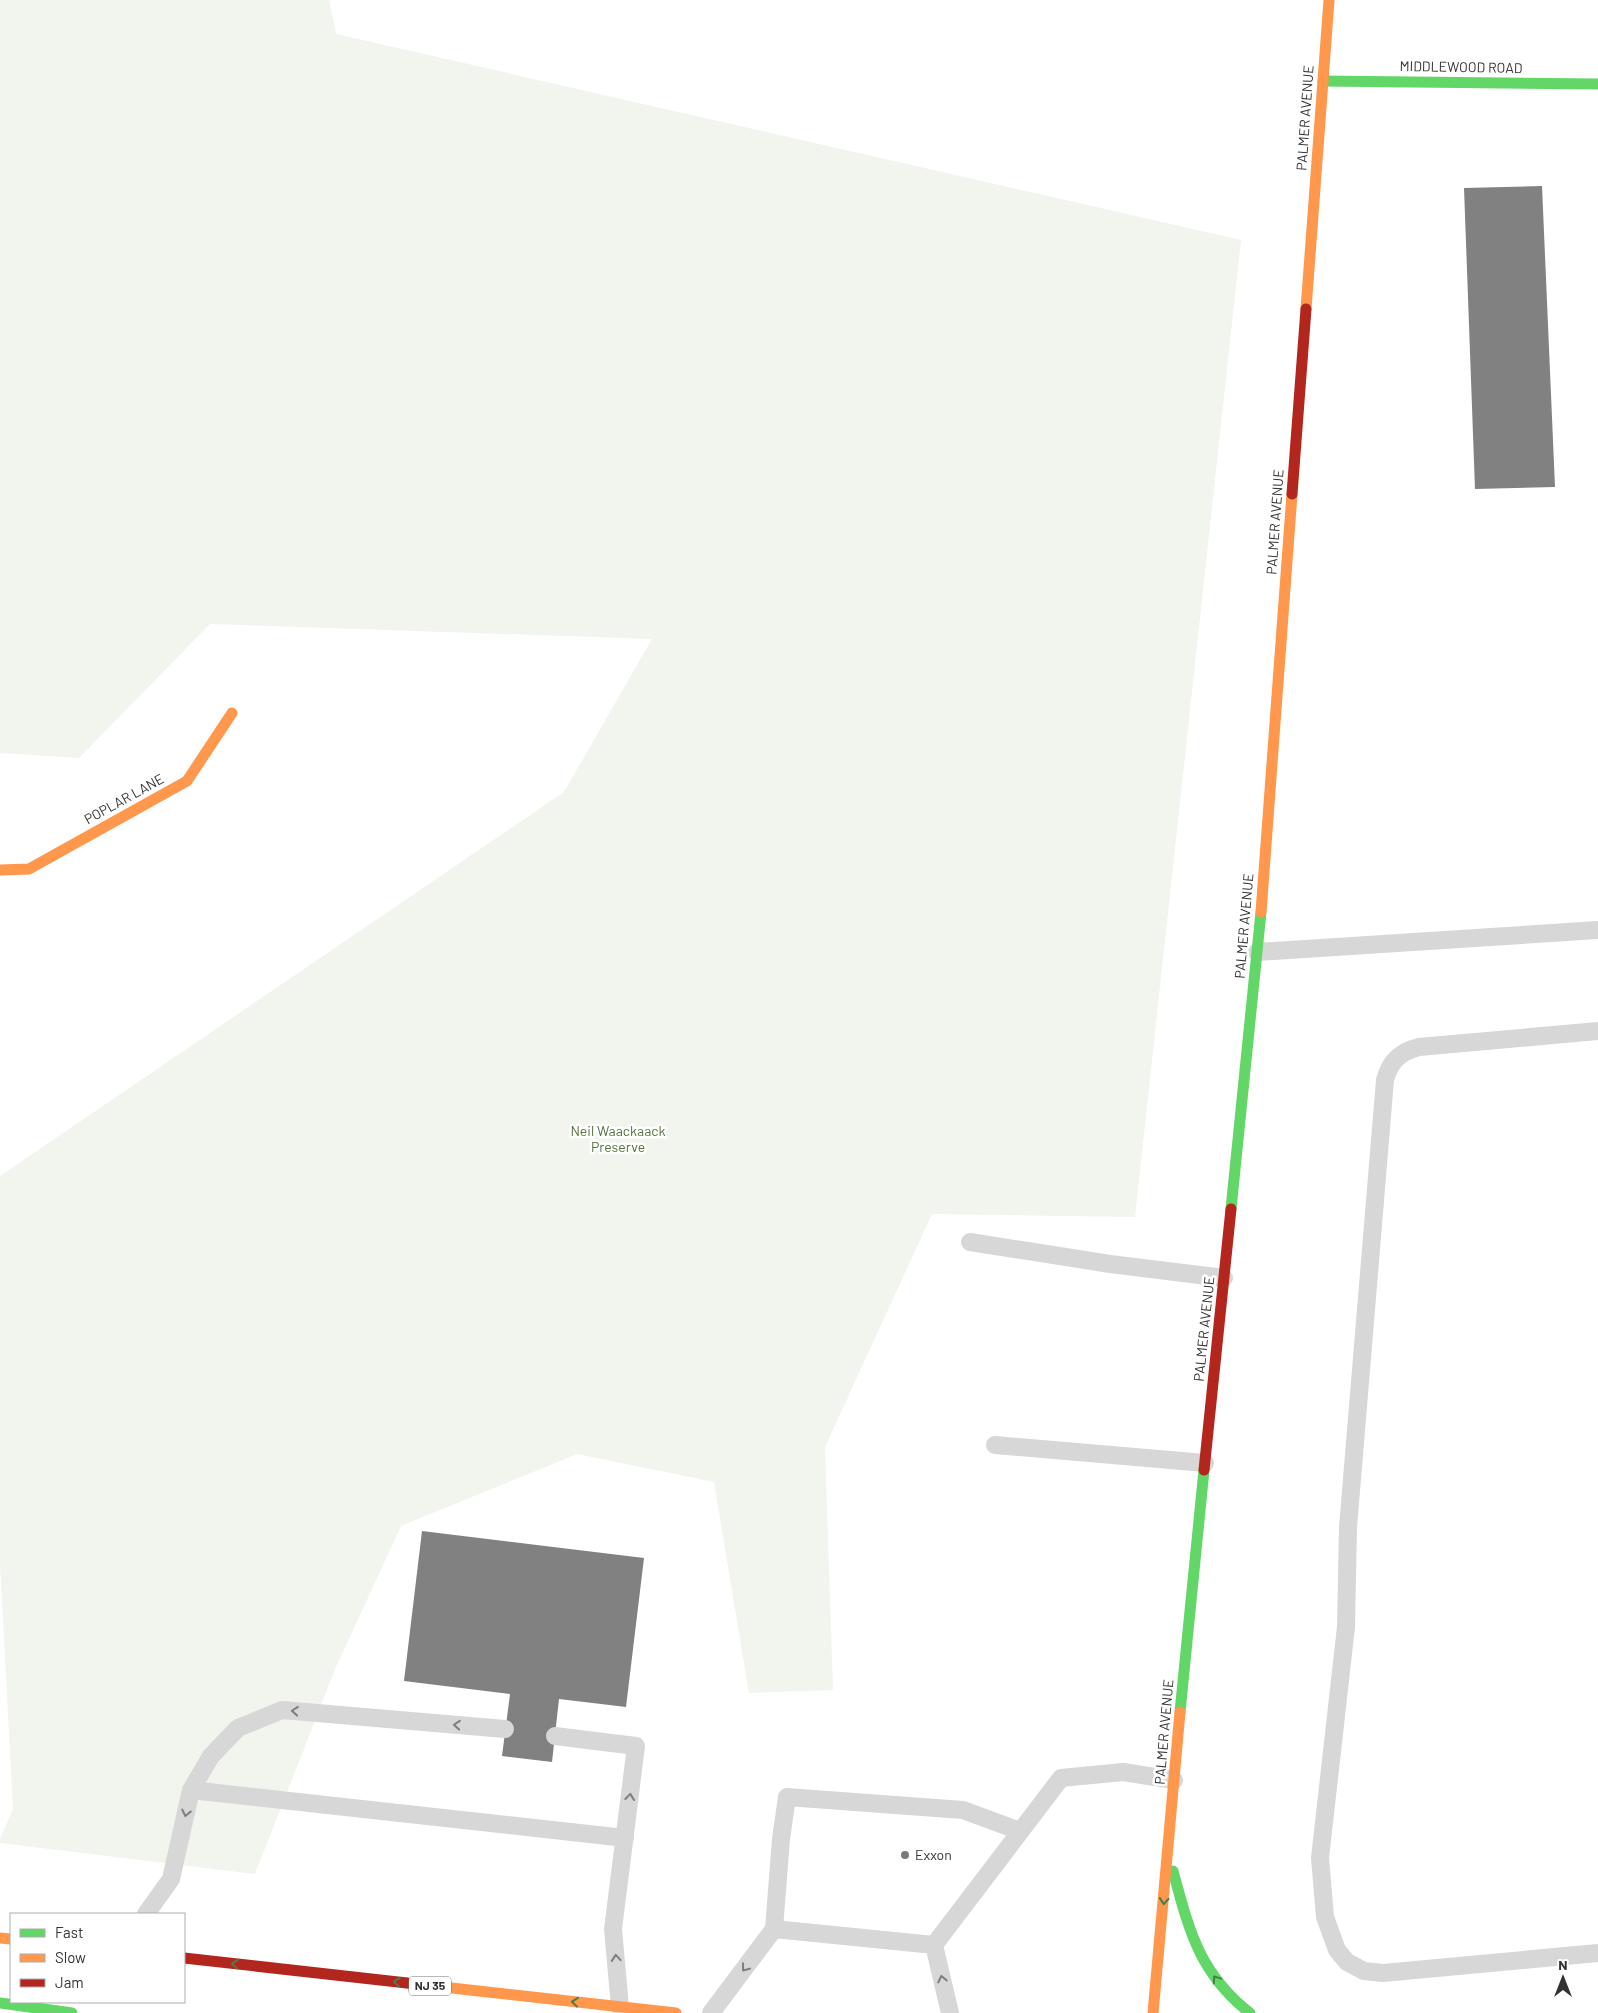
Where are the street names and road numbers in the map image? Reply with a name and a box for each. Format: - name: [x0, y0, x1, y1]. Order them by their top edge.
- street label: MIDDLEWOOD ROAD: [1399, 57, 1523, 76]
- street label: PALMER AVENUE: [1292, 65, 1317, 171]
- street label: PALMER AVENUE: [1262, 469, 1287, 575]
- street label: POPLAR LANE: [81, 770, 167, 827]
- street label: PALMER AVENUE: [1230, 873, 1257, 979]
- street label: PALMER AVENUE: [1190, 1276, 1217, 1382]
- street label: PALMER AVENUE: [1150, 1679, 1177, 1785]
- road number: NJ 35: [409, 1976, 451, 1995]

